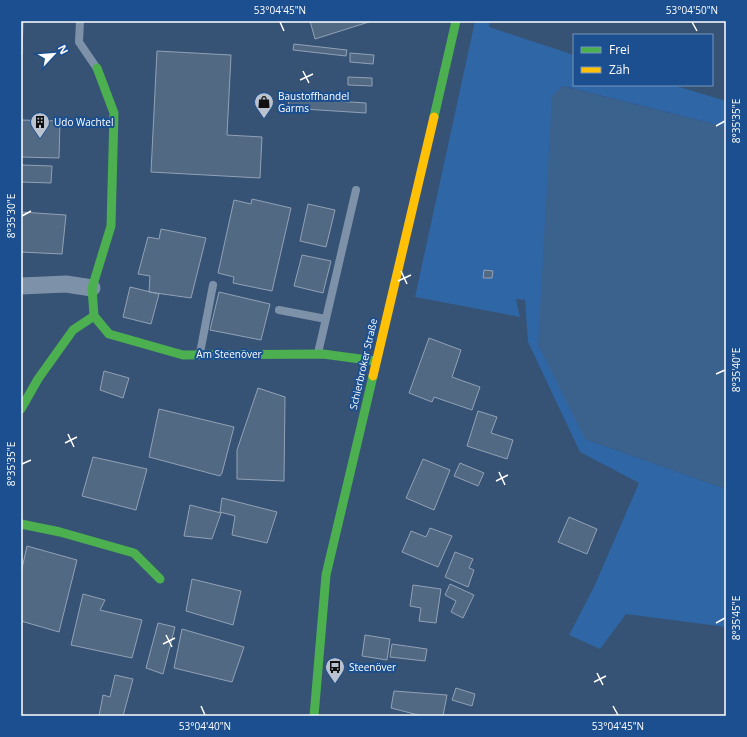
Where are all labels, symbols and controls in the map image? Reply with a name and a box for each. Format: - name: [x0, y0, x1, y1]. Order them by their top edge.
- text: 53°04'45"N: [254, 3, 306, 17]
- text: 53°04'50"N: [666, 3, 718, 17]
- north arrow: [34, 34, 74, 74]
- legend: [573, 34, 713, 86]
- text: Frei: [609, 41, 630, 58]
- text: N: [55, 42, 72, 57]
- text: Zäh: [609, 61, 630, 78]
- place label: Baustoffhandel Garms: [278, 89, 349, 115]
- shop icon: Baustoffhandel Garms: [253, 91, 275, 119]
- text: 8°35'35"E: [729, 99, 743, 143]
- building icon: Udo Wachtel: [29, 111, 51, 139]
- place label: Udo Wachtel: [54, 115, 113, 129]
- text: 8°35'30"E: [4, 194, 18, 238]
- street label: Schierbroker Straße: [346, 317, 380, 411]
- street label: Am Steenöver: [196, 347, 262, 361]
- text: 8°35'40"E: [729, 348, 743, 392]
- text: 8°35'35"E: [4, 442, 18, 486]
- text: 8°35'45"E: [729, 596, 743, 640]
- bus stop icon: Steenöver: [324, 656, 346, 684]
- place label: Steenöver: [349, 660, 396, 674]
- text: 53°04'40"N: [179, 719, 231, 733]
- text: 53°04'45"N: [592, 719, 644, 733]

